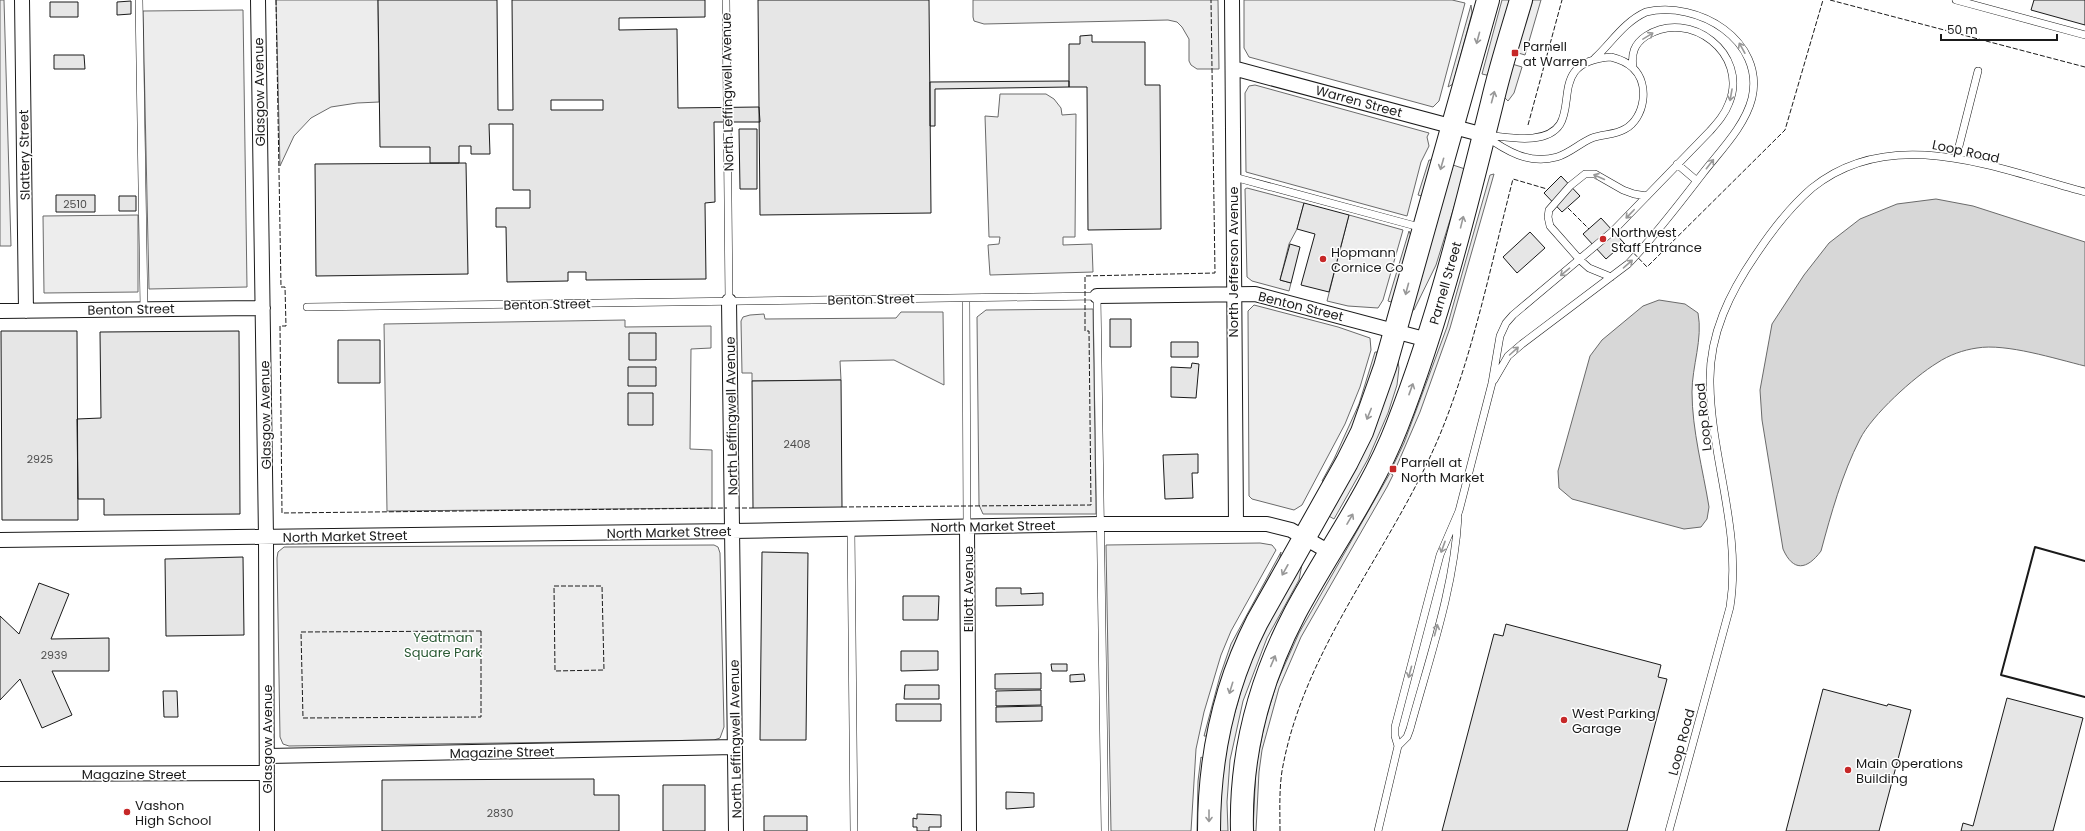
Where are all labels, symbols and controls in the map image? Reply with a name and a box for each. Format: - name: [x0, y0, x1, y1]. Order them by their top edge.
- street label: North Leffingwell Avenue: [717, 12, 738, 172]
- scale bar: [1941, 16, 2057, 42]
- text: 50 m: [1947, 21, 1978, 38]
- one-way arrow: [1473, 31, 1481, 44]
- one-way arrow: [1642, 31, 1654, 39]
- street label: Glasgow Avenue: [249, 37, 270, 147]
- place label: Parnell at Warren: [1523, 37, 1588, 71]
- one-way arrow: [1738, 42, 1746, 54]
- marker: Parnell at Warren: [1510, 48, 1520, 58]
- street label: Warren Street: [1313, 81, 1405, 122]
- one-way arrow: [1727, 88, 1735, 101]
- one-way arrow: [1490, 91, 1497, 104]
- street label: Slattery Street: [14, 109, 35, 201]
- street label: Loop Road: [1931, 135, 2001, 168]
- one-way arrow: [1438, 157, 1445, 170]
- one-way arrow: [1706, 158, 1715, 169]
- one-way arrow: [1593, 173, 1605, 180]
- street label: North Jefferson Avenue: [1224, 187, 1243, 337]
- house number: 2510: [63, 196, 87, 212]
- one-way arrow: [1625, 209, 1635, 219]
- one-way arrow: [1459, 216, 1466, 229]
- place label: Northwest Staff Entrance: [1611, 223, 1702, 257]
- marker: Northwest Staff Entrance: [1598, 234, 1608, 244]
- street label: Parnell Street: [1425, 239, 1466, 327]
- place label: Hopmann Cornice Co: [1331, 243, 1404, 277]
- marker: Hopmann Cornice Co: [1318, 254, 1328, 264]
- one-way arrow: [1623, 259, 1633, 268]
- one-way arrow: [1559, 268, 1570, 276]
- one-way arrow: [1402, 282, 1410, 295]
- street label: Benton Street: [1256, 287, 1346, 326]
- street label: Benton Street: [827, 289, 915, 310]
- street label: Benton Street: [503, 294, 591, 315]
- street label: Benton Street: [87, 299, 175, 320]
- street label: North Leffingwell Avenue: [721, 336, 742, 496]
- one-way arrow: [1508, 347, 1519, 356]
- street label: Glasgow Avenue: [255, 360, 276, 470]
- street label: Loop Road: [1690, 382, 1717, 452]
- one-way arrow: [1408, 383, 1416, 395]
- one-way arrow: [1365, 407, 1373, 419]
- house number: 2408: [783, 436, 811, 452]
- house number: 2925: [27, 451, 53, 467]
- place label: Parnell at North Market: [1401, 453, 1484, 487]
- marker: Parnell at North Market: [1388, 464, 1398, 474]
- one-way arrow: [1347, 513, 1355, 525]
- street label: North Market Street: [931, 516, 1056, 537]
- street label: North Market Street: [607, 522, 732, 543]
- street label: North Market Street: [283, 526, 408, 547]
- one-way arrow: [1439, 541, 1447, 553]
- street label: Elliott Avenue: [959, 546, 978, 632]
- one-way arrow: [1280, 564, 1288, 576]
- one-way arrow: [1433, 624, 1441, 637]
- park label: Yeatman Square Park: [404, 628, 482, 662]
- house number: 2939: [41, 647, 67, 663]
- one-way arrow: [1270, 655, 1277, 667]
- street label: North Leffingwell Avenue: [725, 659, 746, 819]
- one-way arrow: [1405, 666, 1413, 679]
- one-way arrow: [1226, 682, 1234, 694]
- street label: Glasgow Avenue: [258, 685, 277, 793]
- place label: West Parking Garage: [1572, 704, 1656, 738]
- street label: Loop Road: [1663, 707, 1700, 778]
- marker: West Parking Garage: [1559, 715, 1569, 725]
- street label: Magazine Street: [450, 742, 555, 763]
- place label: Main Operations Building: [1856, 754, 1963, 788]
- street label: Magazine Street: [82, 765, 187, 784]
- marker: Main Operations Building: [1843, 765, 1853, 775]
- place label: Vashon High School: [135, 796, 211, 830]
- house number: 2830: [487, 805, 513, 821]
- marker: Vashon High School: [122, 807, 132, 817]
- one-way arrow: [1205, 809, 1213, 822]

